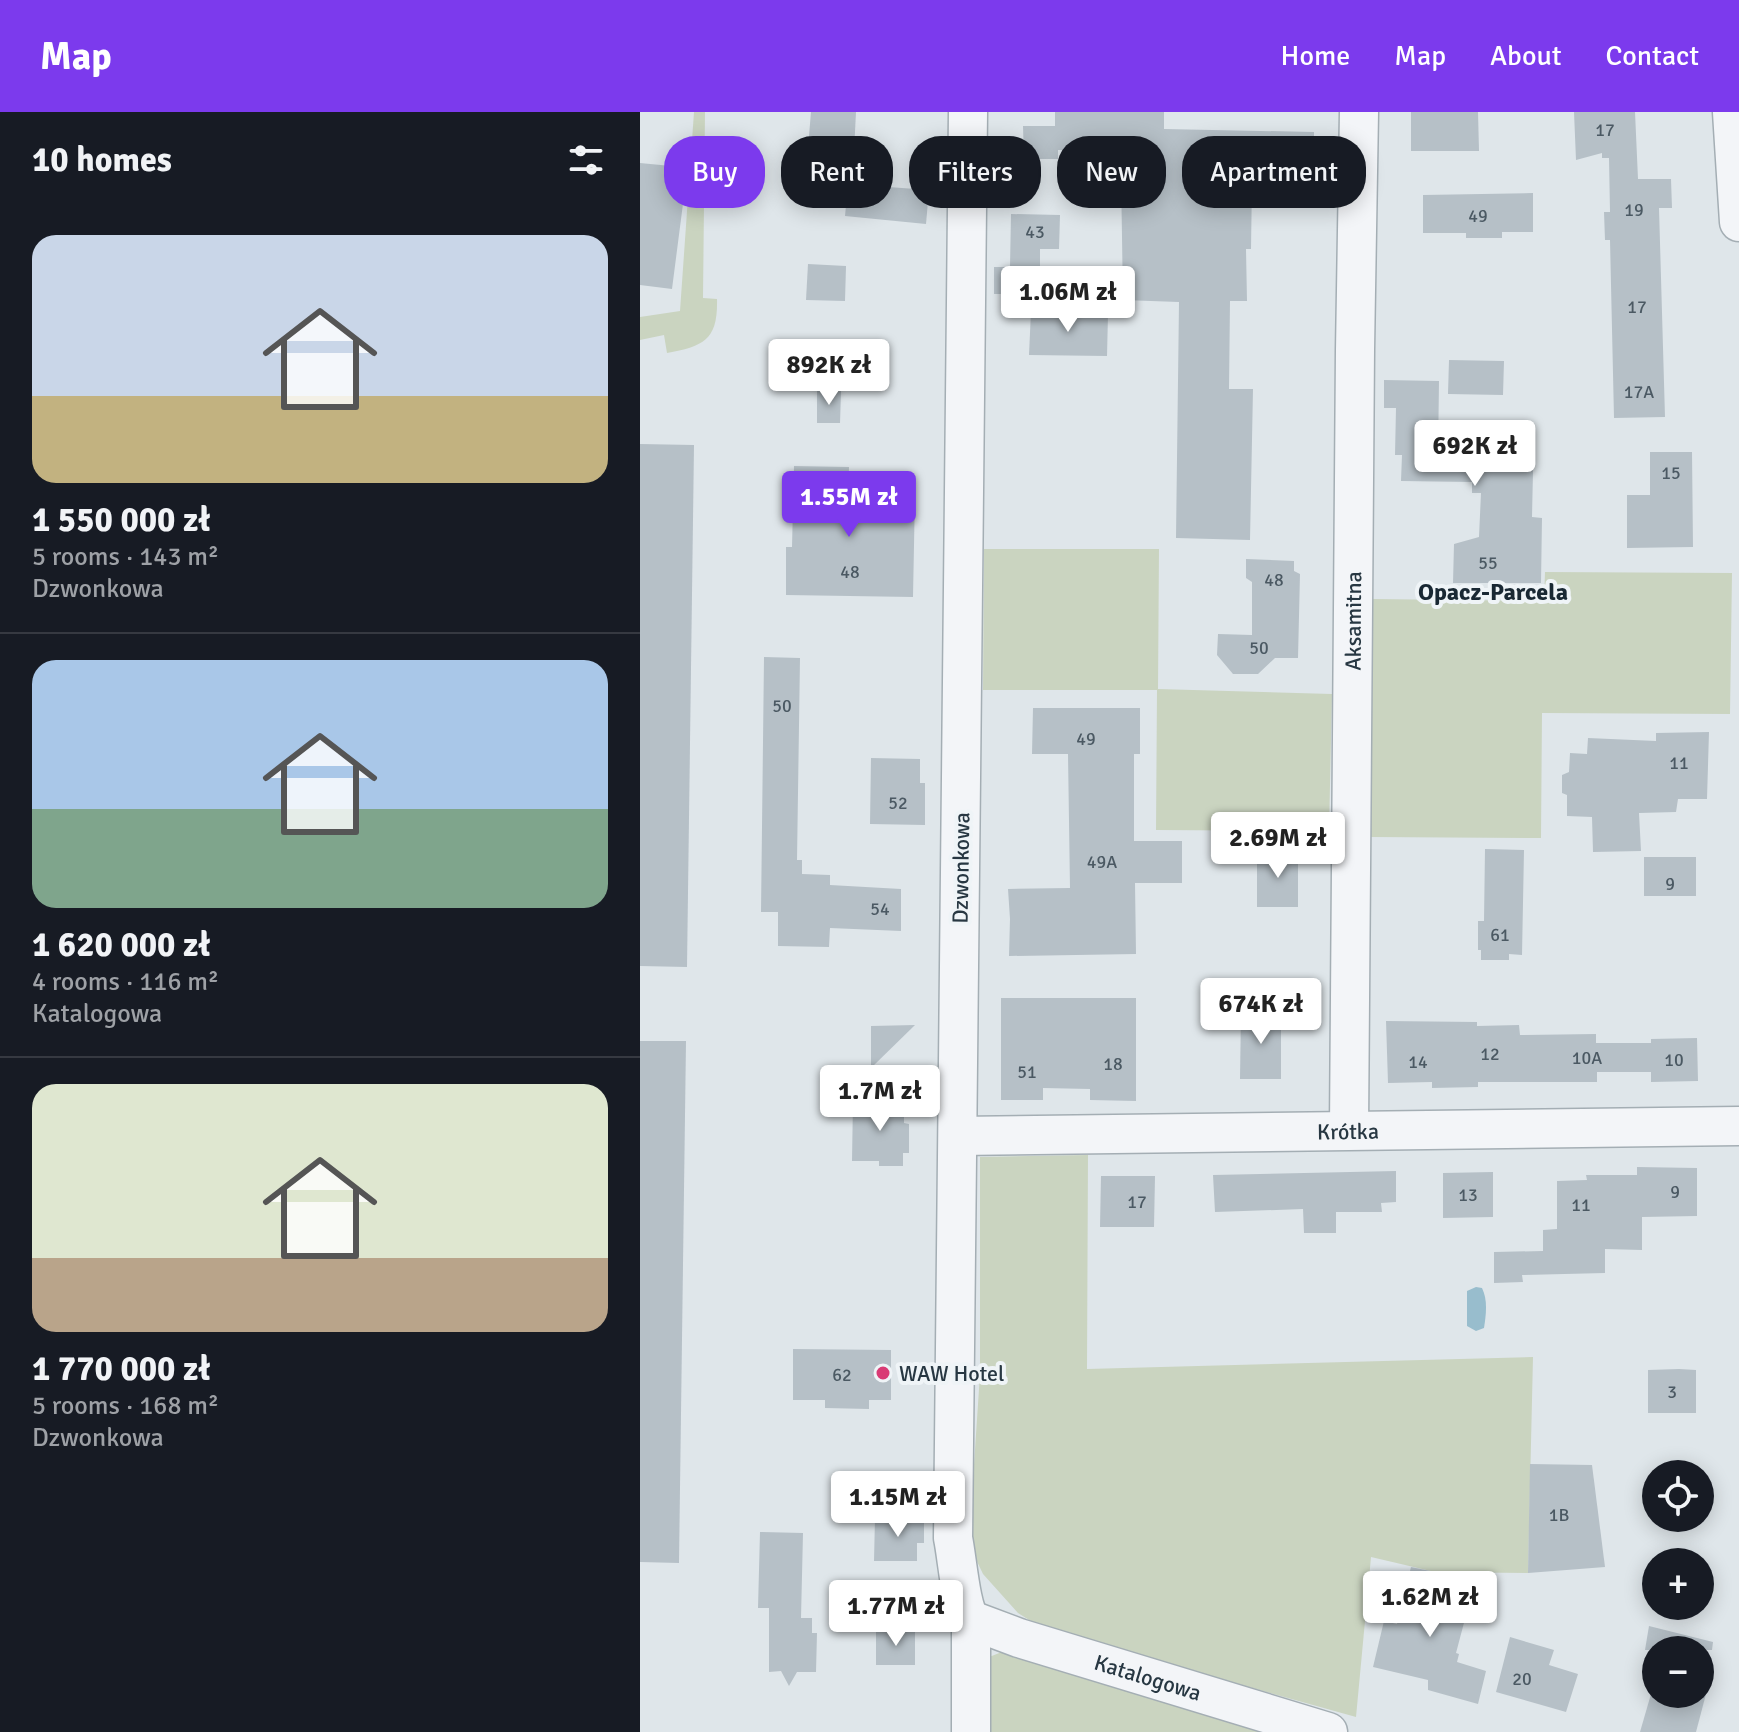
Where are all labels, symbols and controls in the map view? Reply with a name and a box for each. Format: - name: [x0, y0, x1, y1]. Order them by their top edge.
- text: Map: [40, 33, 112, 80]
- text: Home: [1281, 39, 1350, 73]
- text: Map: [1394, 39, 1446, 73]
- text: About: [1490, 39, 1562, 73]
- text: Contact: [1606, 39, 1699, 73]
- house number: 17: [1595, 119, 1615, 141]
- chip: Buy: [664, 136, 765, 208]
- chip: Rent: [781, 136, 893, 208]
- chip: Filters: [909, 136, 1041, 208]
- chip: New: [1057, 136, 1166, 208]
- chip: Apartment: [1182, 136, 1366, 208]
- icon: filters: [564, 138, 608, 182]
- text: 10 homes: [32, 139, 172, 181]
- house number: 19: [1624, 199, 1644, 221]
- house number: 49: [1468, 205, 1488, 227]
- house number: 43: [1025, 221, 1045, 243]
- pin: 1.06M zł: [985, 266, 1151, 334]
- text: 1.06M zł: [1019, 276, 1117, 308]
- icon: home: [248, 287, 392, 431]
- house number: 17: [1627, 296, 1647, 318]
- pin: 892K zł: [755, 339, 903, 407]
- text: 892K zł: [786, 349, 872, 381]
- house number: 17A: [1624, 381, 1654, 403]
- pin: 692K zł: [1401, 420, 1549, 488]
- text: 692K zł: [1432, 430, 1518, 462]
- house number: 15: [1661, 462, 1681, 484]
- pin: 1.55M zł: [766, 471, 932, 539]
- text: 1.55M zł: [800, 481, 898, 513]
- text: 1 550 000 zł: [32, 499, 211, 541]
- text: 5 rooms · 143 m²: [32, 541, 219, 573]
- house number: 55: [1478, 552, 1498, 574]
- house number: 48: [840, 561, 860, 583]
- house number: 48: [1264, 569, 1284, 591]
- street label: Aksamitna: [1339, 571, 1367, 671]
- text: Dzwonkowa: [32, 573, 164, 605]
- district label: Opacz-Parcela: [1418, 577, 1568, 607]
- house number: 50: [1249, 637, 1269, 659]
- house number: 50: [772, 695, 792, 717]
- icon: home: [248, 712, 392, 856]
- house number: 49: [1076, 728, 1096, 750]
- house number: 11: [1669, 752, 1689, 774]
- house number: 52: [888, 792, 908, 814]
- street label: Dzwonkowa: [947, 812, 975, 924]
- pin: 2.69M zł: [1195, 812, 1361, 880]
- text: 2.69M zł: [1229, 822, 1327, 854]
- house number: 49A: [1087, 851, 1117, 873]
- house number: 9: [1665, 873, 1675, 895]
- house number: 54: [870, 898, 890, 920]
- text: 1 620 000 zł: [32, 924, 211, 966]
- house number: 61: [1490, 924, 1510, 946]
- text: 4 rooms · 116 m²: [32, 966, 219, 998]
- pin: 674K zł: [1187, 978, 1335, 1046]
- text: 674K zł: [1218, 988, 1304, 1020]
- text: Katalogowa: [32, 998, 162, 1030]
- house number: 12: [1480, 1043, 1500, 1065]
- house number: 10A: [1572, 1047, 1602, 1069]
- house number: 10: [1664, 1049, 1684, 1071]
- house number: 14: [1408, 1051, 1428, 1073]
- house number: 18: [1103, 1053, 1123, 1075]
- house number: 51: [1017, 1061, 1037, 1083]
- pin: 1.7M zł: [806, 1065, 954, 1133]
- text: 1.7M zł: [838, 1075, 922, 1107]
- street label: Krótka: [1317, 1117, 1379, 1145]
- icon: home: [248, 1136, 392, 1280]
- house number: 9: [1670, 1181, 1680, 1203]
- house number: 13: [1458, 1184, 1478, 1206]
- house number: 17: [1127, 1191, 1147, 1213]
- house number: 11: [1571, 1194, 1591, 1216]
- text: 1 770 000 zł: [32, 1348, 211, 1390]
- place label: WAW Hotel: [899, 1360, 1005, 1387]
- house number: 62: [832, 1364, 852, 1386]
- marker: WAW Hotel: [874, 1364, 892, 1382]
- house number: 3: [1667, 1381, 1677, 1403]
- text: 5 rooms · 168 m²: [32, 1390, 219, 1422]
- text: Dzwonkowa: [32, 1422, 164, 1454]
- map controls: [1642, 1460, 1714, 1708]
- button: locate: [1642, 1460, 1714, 1532]
- pin: 1.15M zł: [815, 1471, 981, 1539]
- text: 1.15M zł: [849, 1481, 947, 1513]
- house number: 1B: [1549, 1504, 1569, 1526]
- button: +: [1642, 1548, 1714, 1620]
- pin: 1.62M zł: [1347, 1571, 1513, 1639]
- pin: 1.77M zł: [813, 1580, 979, 1648]
- text: 1.62M zł: [1381, 1581, 1479, 1613]
- text: 1.77M zł: [847, 1590, 945, 1622]
- button: −: [1642, 1636, 1714, 1708]
- street label: Katalogowa: [1091, 1648, 1205, 1706]
- house number: 20: [1512, 1668, 1532, 1690]

